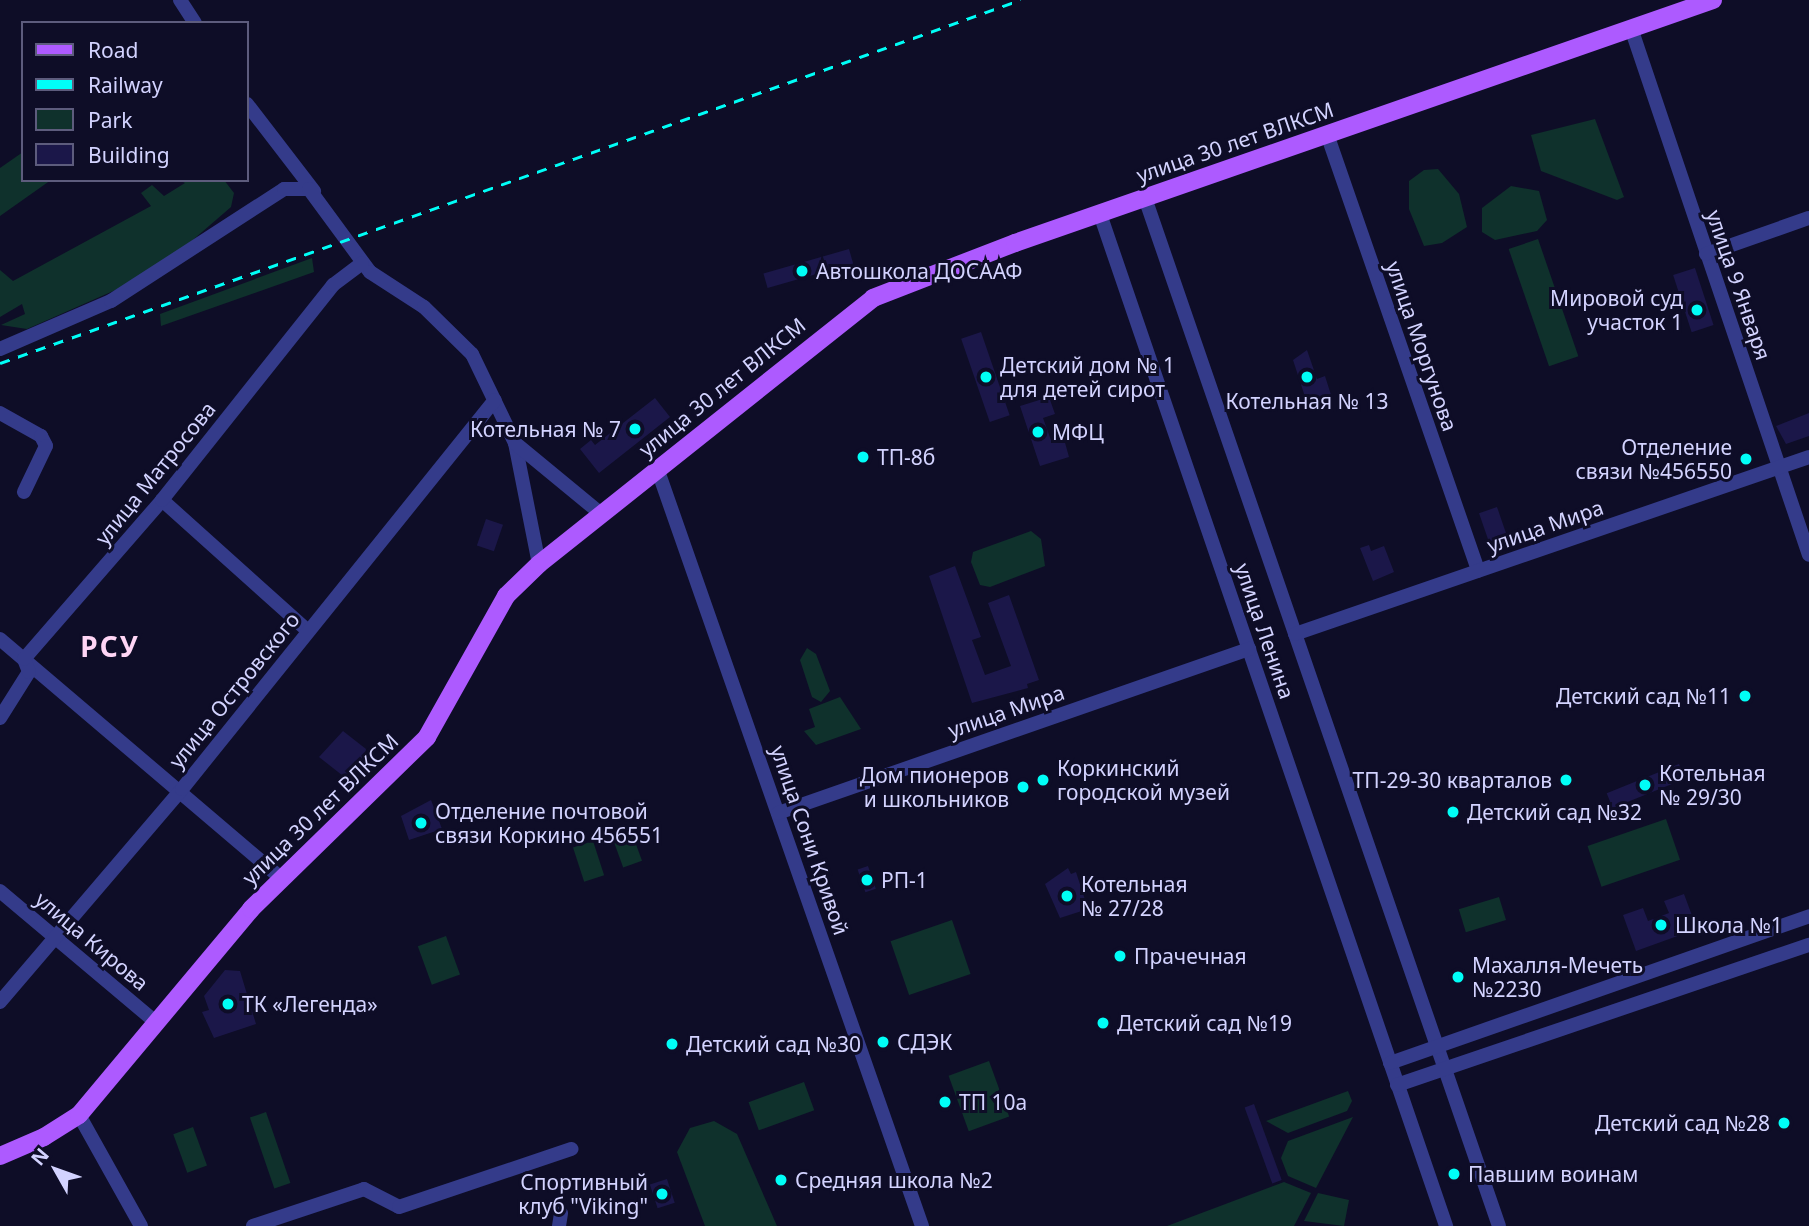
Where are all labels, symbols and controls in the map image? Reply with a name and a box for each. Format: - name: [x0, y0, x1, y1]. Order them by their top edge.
- legend: [21, 21, 248, 182]
- text: Road: [88, 36, 138, 64]
- text: Railway: [88, 71, 163, 99]
- street label: улица 30 лет ВЛКСМ: [1133, 96, 1337, 188]
- text: Park: [88, 106, 132, 134]
- text: Building: [88, 141, 170, 169]
- street label: улица 9 Января: [1702, 207, 1776, 363]
- place label: Автошкола ДОСААФ: [816, 258, 1022, 284]
- street label: улица Моргунова: [1381, 258, 1463, 434]
- marker: Автошкола ДОСААФ: [794, 263, 810, 279]
- place label: Мировой суд участок 1: [1550, 285, 1683, 335]
- marker: Мировой суд участок 1: [1689, 302, 1705, 318]
- street label: улица 30 лет ВЛКСМ: [634, 312, 810, 462]
- place label: Детский дом № 1 для детей сирот: [1000, 352, 1175, 402]
- marker: Детский дом № 1 для детей сирот: [978, 369, 994, 385]
- marker: Котельная № 13: [1299, 369, 1315, 385]
- place label: Котельная № 13: [1226, 388, 1388, 414]
- street label: улица Матросова: [90, 396, 220, 550]
- place label: Котельная № 7: [470, 416, 621, 442]
- place label: МФЦ: [1052, 419, 1104, 445]
- marker: Котельная № 7: [627, 421, 643, 437]
- marker: МФЦ: [1030, 424, 1046, 440]
- place label: Отделение связи №456550: [1575, 434, 1732, 484]
- place label: ТП-8б: [877, 444, 935, 470]
- marker: ТП-8б: [855, 449, 871, 465]
- marker: Отделение связи №456550: [1738, 451, 1754, 467]
- street label: улица Мира: [1483, 494, 1607, 558]
- street label: улица Ленина: [1230, 560, 1300, 702]
- street label: улица Островского: [163, 607, 305, 773]
- district label: РСУ: [81, 629, 139, 663]
- street label: улица Мира: [944, 679, 1068, 743]
- place label: Детский сад №11: [1556, 683, 1731, 709]
- marker: Детский сад №11: [1737, 688, 1753, 704]
- street label: улица 30 лет ВЛКСМ: [237, 728, 403, 890]
- street label: улица Сони Кривой: [766, 742, 854, 938]
- place label: Коркинский городской музей: [1057, 755, 1230, 805]
- place label: Котельная № 29/30: [1659, 760, 1766, 810]
- place label: Дом пионеров и школьников: [860, 762, 1009, 812]
- place label: ТП-29-30 кварталов: [1353, 767, 1552, 793]
- marker: Коркинский городской музей: [1035, 772, 1051, 788]
- marker: ТП-29-30 кварталов: [1558, 772, 1574, 788]
- marker: Котельная № 29/30: [1637, 777, 1653, 793]
- marker: Дом пионеров и школьников: [1015, 779, 1031, 795]
- place label: Отделение почтовой связи Коркино 456551: [435, 798, 663, 848]
- place label: Детский сад №32: [1467, 799, 1642, 825]
- marker: Детский сад №32: [1445, 804, 1461, 820]
- marker: Отделение почтовой связи Коркино 456551: [413, 815, 429, 831]
- place label: РП-1: [881, 867, 928, 893]
- place label: Котельная № 27/28: [1081, 871, 1188, 921]
- marker: РП-1: [859, 872, 875, 888]
- street label: улица Кирова: [30, 886, 154, 996]
- marker: Котельная № 27/28: [1059, 888, 1075, 904]
- place label: Школа №1: [1675, 912, 1783, 938]
- marker: Школа №1: [1653, 917, 1669, 933]
- place label: Прачечная: [1134, 943, 1247, 969]
- marker: Прачечная: [1112, 948, 1128, 964]
- place label: Махалля-Мечеть №2230: [1472, 952, 1643, 1002]
- marker: Махалля-Мечеть №2230: [1450, 969, 1466, 985]
- place label: ТК «Легенда»: [242, 991, 378, 1017]
- marker: ТК «Легенда»: [220, 996, 236, 1012]
- place label: Детский сад №19: [1117, 1010, 1292, 1036]
- marker: Детский сад №19: [1095, 1015, 1111, 1031]
- place label: СДЭК: [897, 1029, 952, 1055]
- place label: Детский сад №30: [686, 1031, 861, 1057]
- marker: СДЭК: [875, 1034, 891, 1050]
- marker: Детский сад №30: [664, 1036, 680, 1052]
- place label: ТП 10а: [959, 1089, 1027, 1115]
- marker: ТП 10а: [937, 1094, 953, 1110]
- place label: Детский сад №28: [1595, 1110, 1770, 1136]
- marker: Детский сад №28: [1776, 1115, 1792, 1131]
- north arrow: [21, 1135, 91, 1205]
- text: N: [25, 1142, 55, 1171]
- place label: Павшим воинам: [1468, 1161, 1638, 1187]
- marker: Павшим воинам: [1446, 1166, 1462, 1182]
- place label: Средняя школа №2: [795, 1167, 993, 1193]
- place label: Спортивный клуб "Viking": [518, 1169, 648, 1219]
- marker: Средняя школа №2: [773, 1172, 789, 1188]
- marker: Спортивный клуб "Viking": [654, 1186, 670, 1202]

